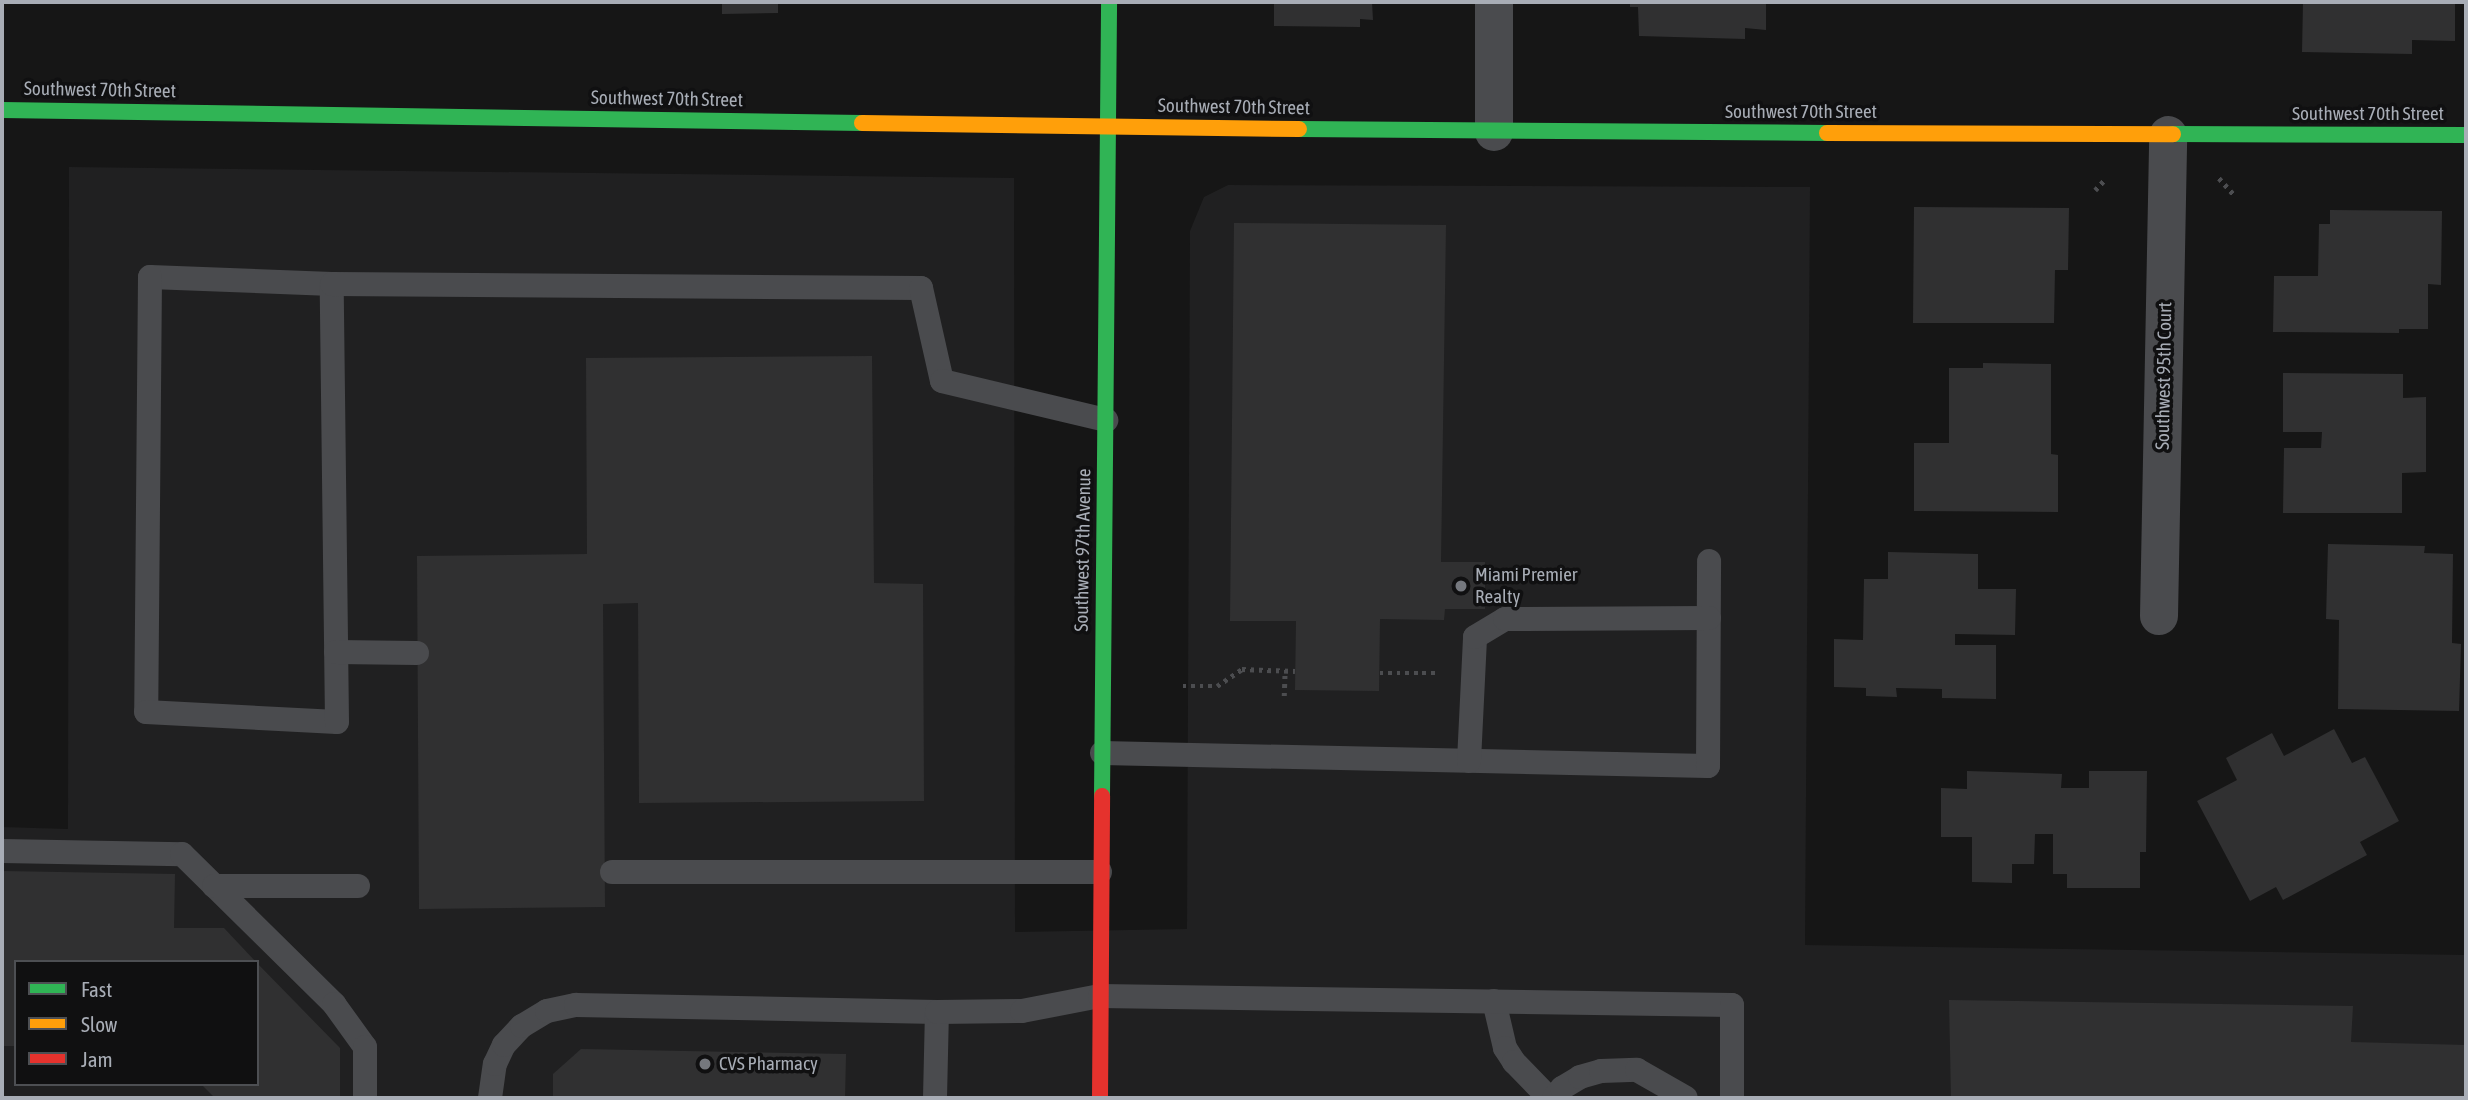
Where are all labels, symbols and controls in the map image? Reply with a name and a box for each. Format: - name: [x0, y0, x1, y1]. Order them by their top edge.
- street label: Southwest 70th Street: [24, 77, 176, 103]
- street label: Southwest 70th Street: [591, 86, 743, 112]
- street label: Southwest 70th Street: [1158, 94, 1310, 120]
- street label: Southwest 70th Street: [1725, 101, 1877, 123]
- street label: Southwest 70th Street: [2292, 103, 2444, 125]
- street label: Southwest 95th Court: [2151, 302, 2177, 450]
- street label: Southwest 97th Avenue: [1070, 468, 1096, 632]
- place label: Miami Premier Realty: [1475, 564, 1577, 608]
- marker: Miami Premier Realty: [1453, 578, 1469, 594]
- legend: [14, 960, 259, 1086]
- text: Fast: [81, 977, 112, 1001]
- text: Slow: [81, 1012, 117, 1036]
- text: Jam: [81, 1047, 113, 1071]
- place label: CVS Pharmacy: [719, 1053, 818, 1075]
- marker: CVS Pharmacy: [697, 1056, 713, 1072]

